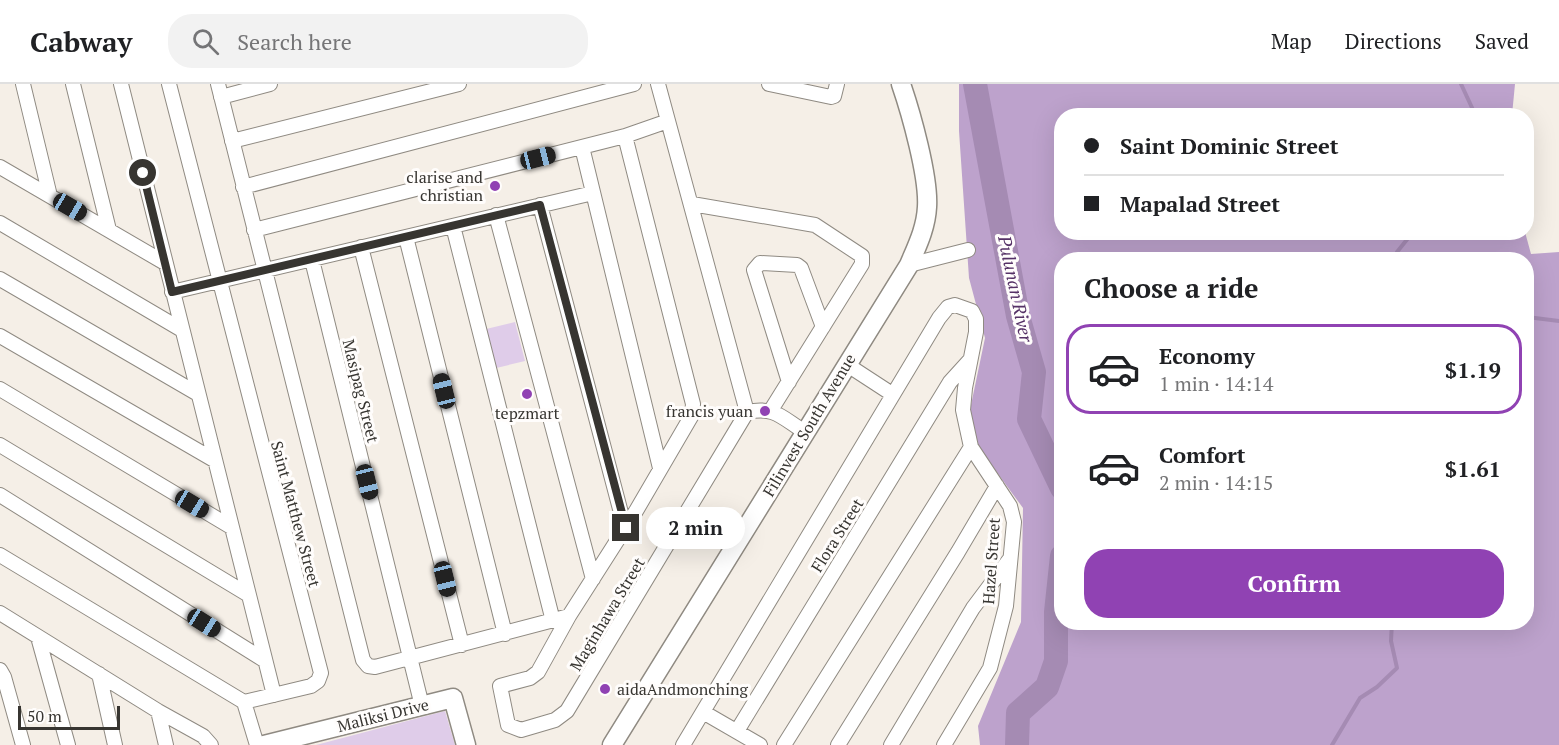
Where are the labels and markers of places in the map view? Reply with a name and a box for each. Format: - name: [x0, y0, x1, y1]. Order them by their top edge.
- place label: clarise and christian: [406, 166, 483, 206]
- marker: clarise and christian: [488, 179, 502, 193]
- marker: tepzmart: [520, 387, 534, 401]
- place label: francis yuan: [666, 400, 753, 422]
- place label: tepzmart: [495, 402, 559, 424]
- marker: francis yuan: [758, 404, 772, 418]
- place label: aidaAndmonching: [617, 678, 748, 700]
- marker: aidaAndmonching: [598, 682, 612, 696]

